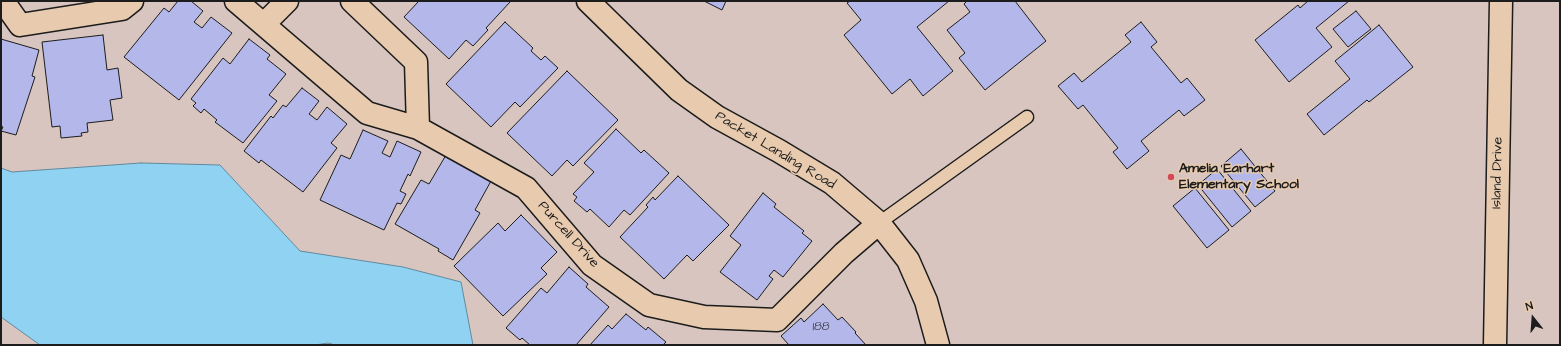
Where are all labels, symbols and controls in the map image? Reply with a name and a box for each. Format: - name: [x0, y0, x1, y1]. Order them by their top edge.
- street label: Packet Landing Road: [712, 108, 838, 194]
- street label: Island Drive: [1489, 137, 1507, 209]
- place label: Amelia Earhart Elementary School: [1179, 161, 1299, 194]
- marker: Amelia Earhart Elementary School: [1166, 172, 1176, 182]
- street label: Purcell Drive: [534, 198, 602, 272]
- north arrow: [1513, 298, 1553, 338]
- text: N: [1524, 298, 1535, 314]
- house number: 188: [812, 320, 830, 334]

